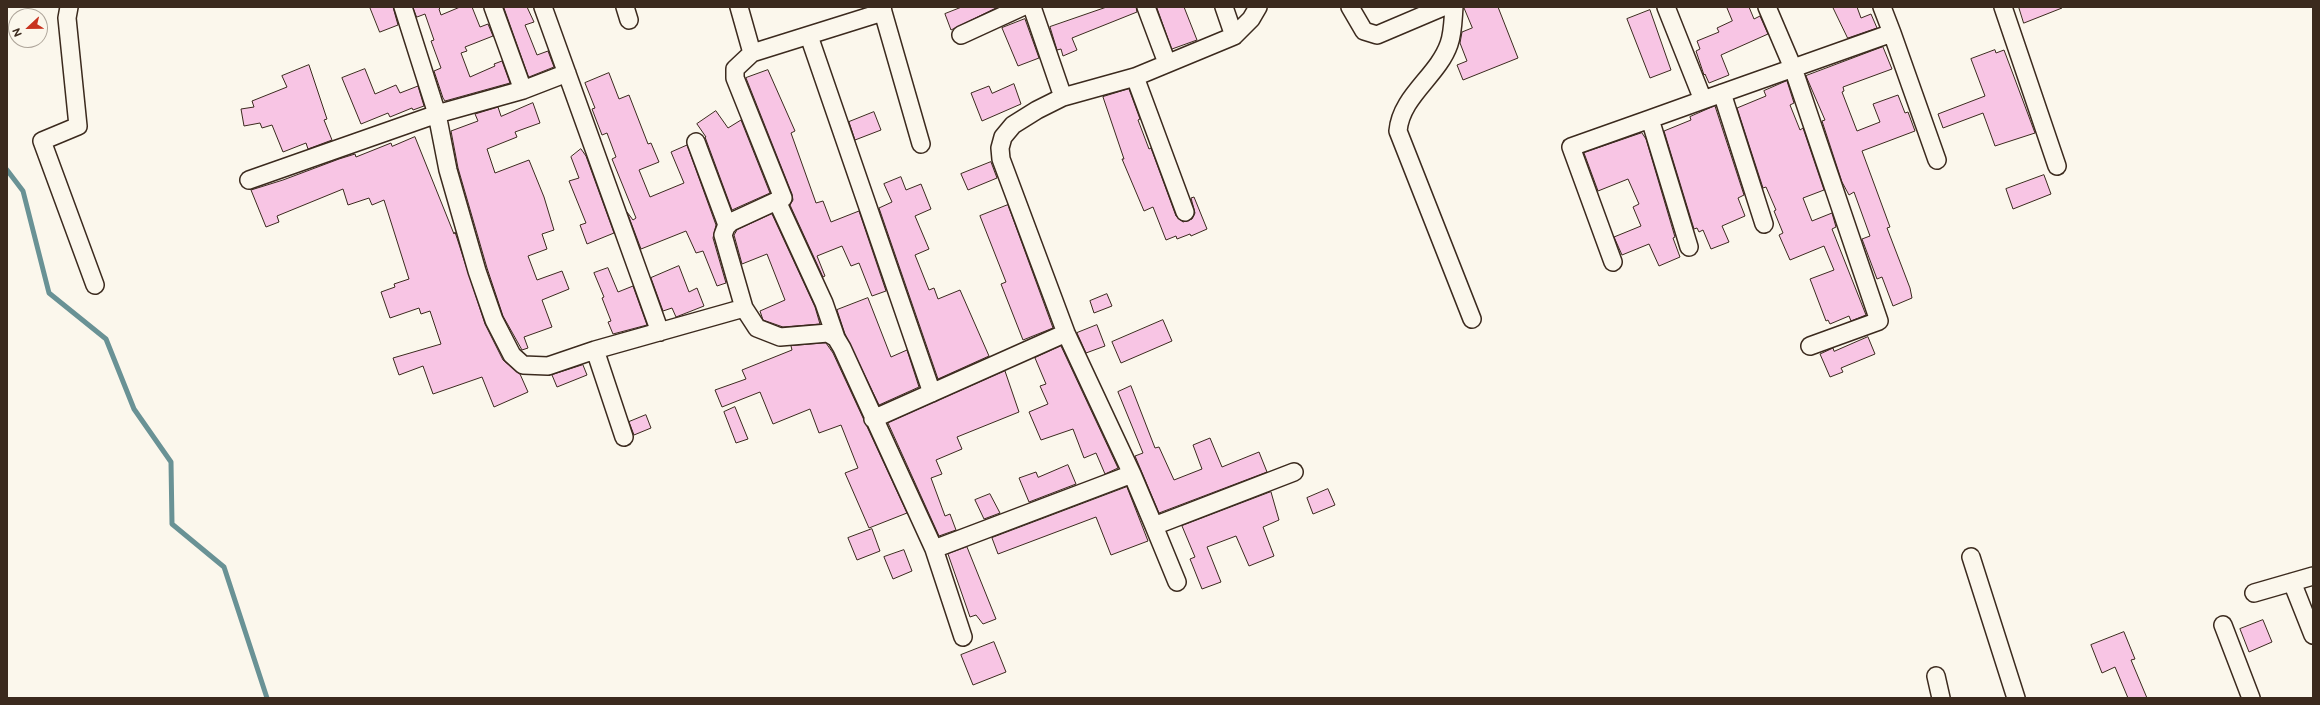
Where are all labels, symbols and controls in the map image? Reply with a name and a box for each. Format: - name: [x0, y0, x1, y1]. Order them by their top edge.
- north arrow: [8, 8, 48, 48]
- text: N: [10, 26, 25, 39]

